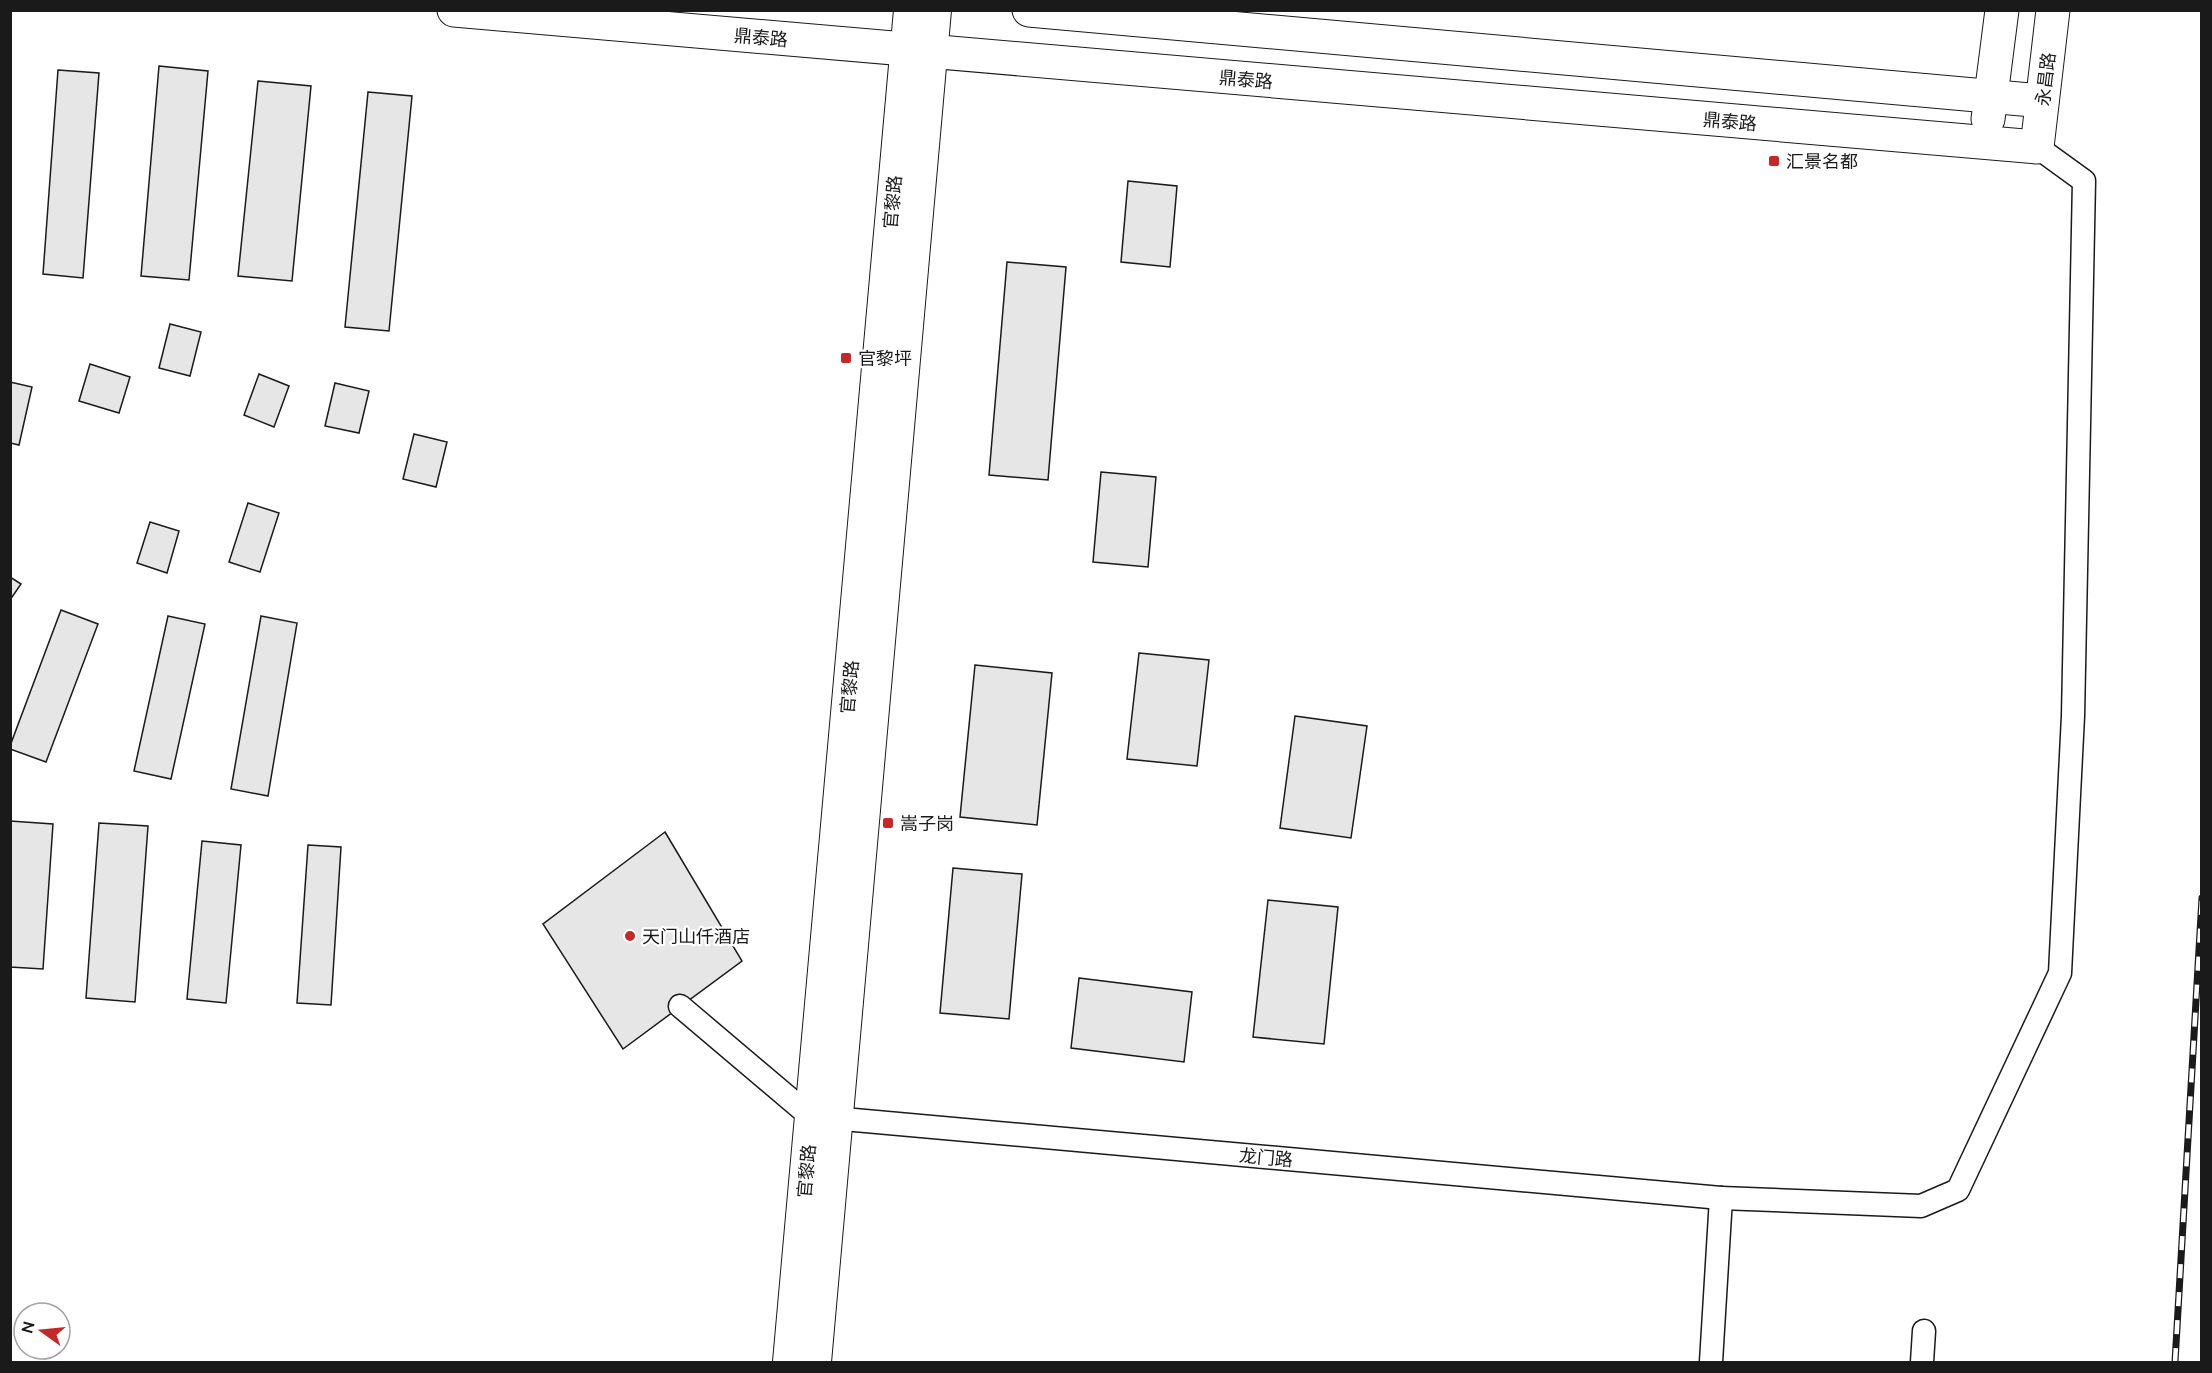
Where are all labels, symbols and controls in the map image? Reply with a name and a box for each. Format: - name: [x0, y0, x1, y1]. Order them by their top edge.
- street label: 鼎泰路: [733, 25, 789, 49]
- street label: 永昌路: [2032, 51, 2058, 107]
- street label: 鼎泰路: [1218, 67, 1274, 91]
- street label: 鼎泰路: [1702, 109, 1758, 133]
- place label: 汇景名都: [1786, 151, 1858, 171]
- marker: 汇景名都: [1767, 154, 1781, 168]
- street label: 官黎路: [880, 174, 904, 230]
- place label: 官黎坪: [858, 348, 912, 368]
- marker: 官黎坪: [839, 351, 853, 365]
- street label: 官黎路: [837, 659, 861, 715]
- place label: 嵩子岗: [900, 813, 954, 833]
- marker: 嵩子岗: [881, 816, 895, 830]
- place label: 天门山仟酒店: [642, 926, 750, 946]
- marker: 天门山仟酒店: [623, 929, 637, 943]
- street label: 官黎路: [794, 1143, 818, 1199]
- street label: 龙门路: [1238, 1145, 1294, 1169]
- north arrow: [12, 1301, 72, 1361]
- text: N: [17, 1319, 38, 1335]

